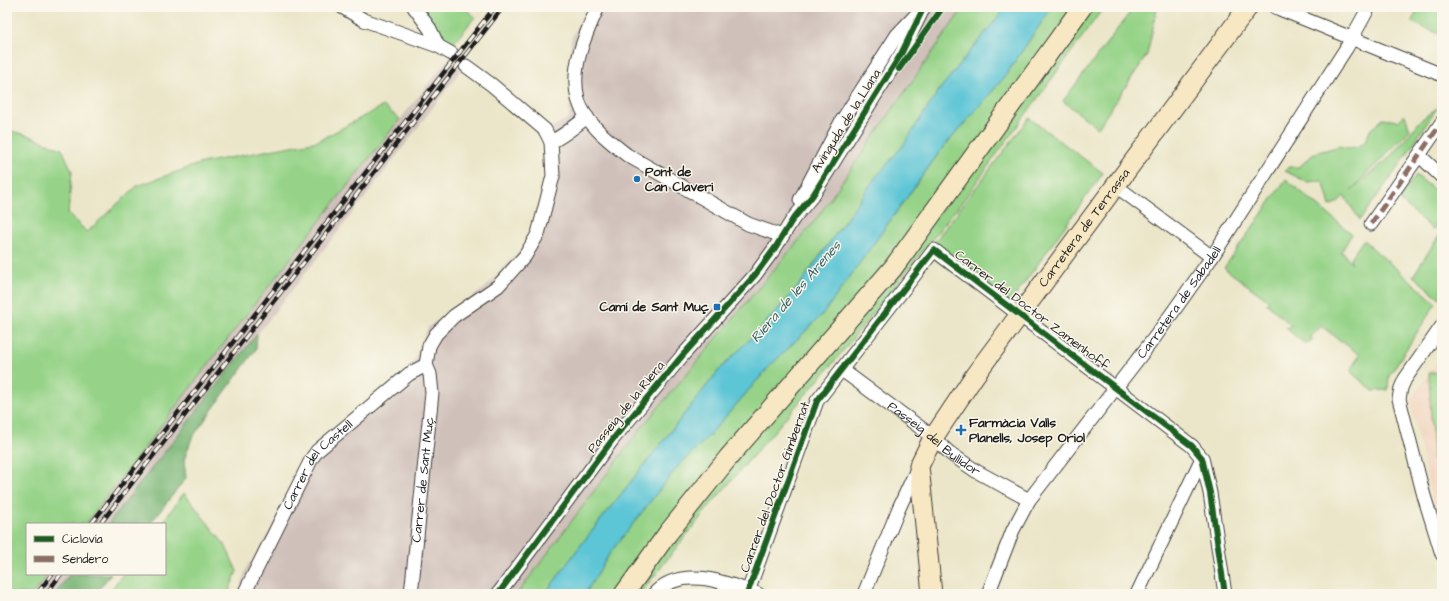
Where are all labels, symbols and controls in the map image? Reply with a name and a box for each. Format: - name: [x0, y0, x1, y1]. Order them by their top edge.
- street label: Avinguda de la Llana: [807, 66, 886, 177]
- place label: Pont de Can Claveri: [645, 163, 714, 196]
- street label: Carretera de Terrassa: [1034, 165, 1134, 291]
- marker: Pont de Can Claveri: [632, 174, 642, 184]
- water label: Riera de les Arenes: [746, 236, 846, 347]
- street label: Carretera de Sabadell: [1133, 243, 1226, 362]
- street label: Carrer del Doctor Zamenhoff: [951, 246, 1113, 374]
- place label: Camí de Sant Muç: [599, 298, 710, 316]
- marker: Camí de Sant Muç: [712, 302, 722, 312]
- street label: Passeig de la Riera: [583, 357, 670, 457]
- street label: Passeig del Bullidor: [884, 397, 984, 480]
- street label: Carrer del Doctor Gimbernat: [736, 398, 815, 575]
- place label: Farmàcia Valls Planells, Josep Oriol: [969, 414, 1085, 448]
- street label: Carrer del Castell: [279, 416, 357, 513]
- street label: Carrer de Sant Muç: [407, 416, 438, 543]
- marker: Farmàcia Valls Planells, Josep Oriol: [956, 425, 966, 435]
- legend: [26, 523, 166, 575]
- text: Ciclovía: [62, 531, 103, 548]
- text: Sendero: [62, 551, 108, 568]

